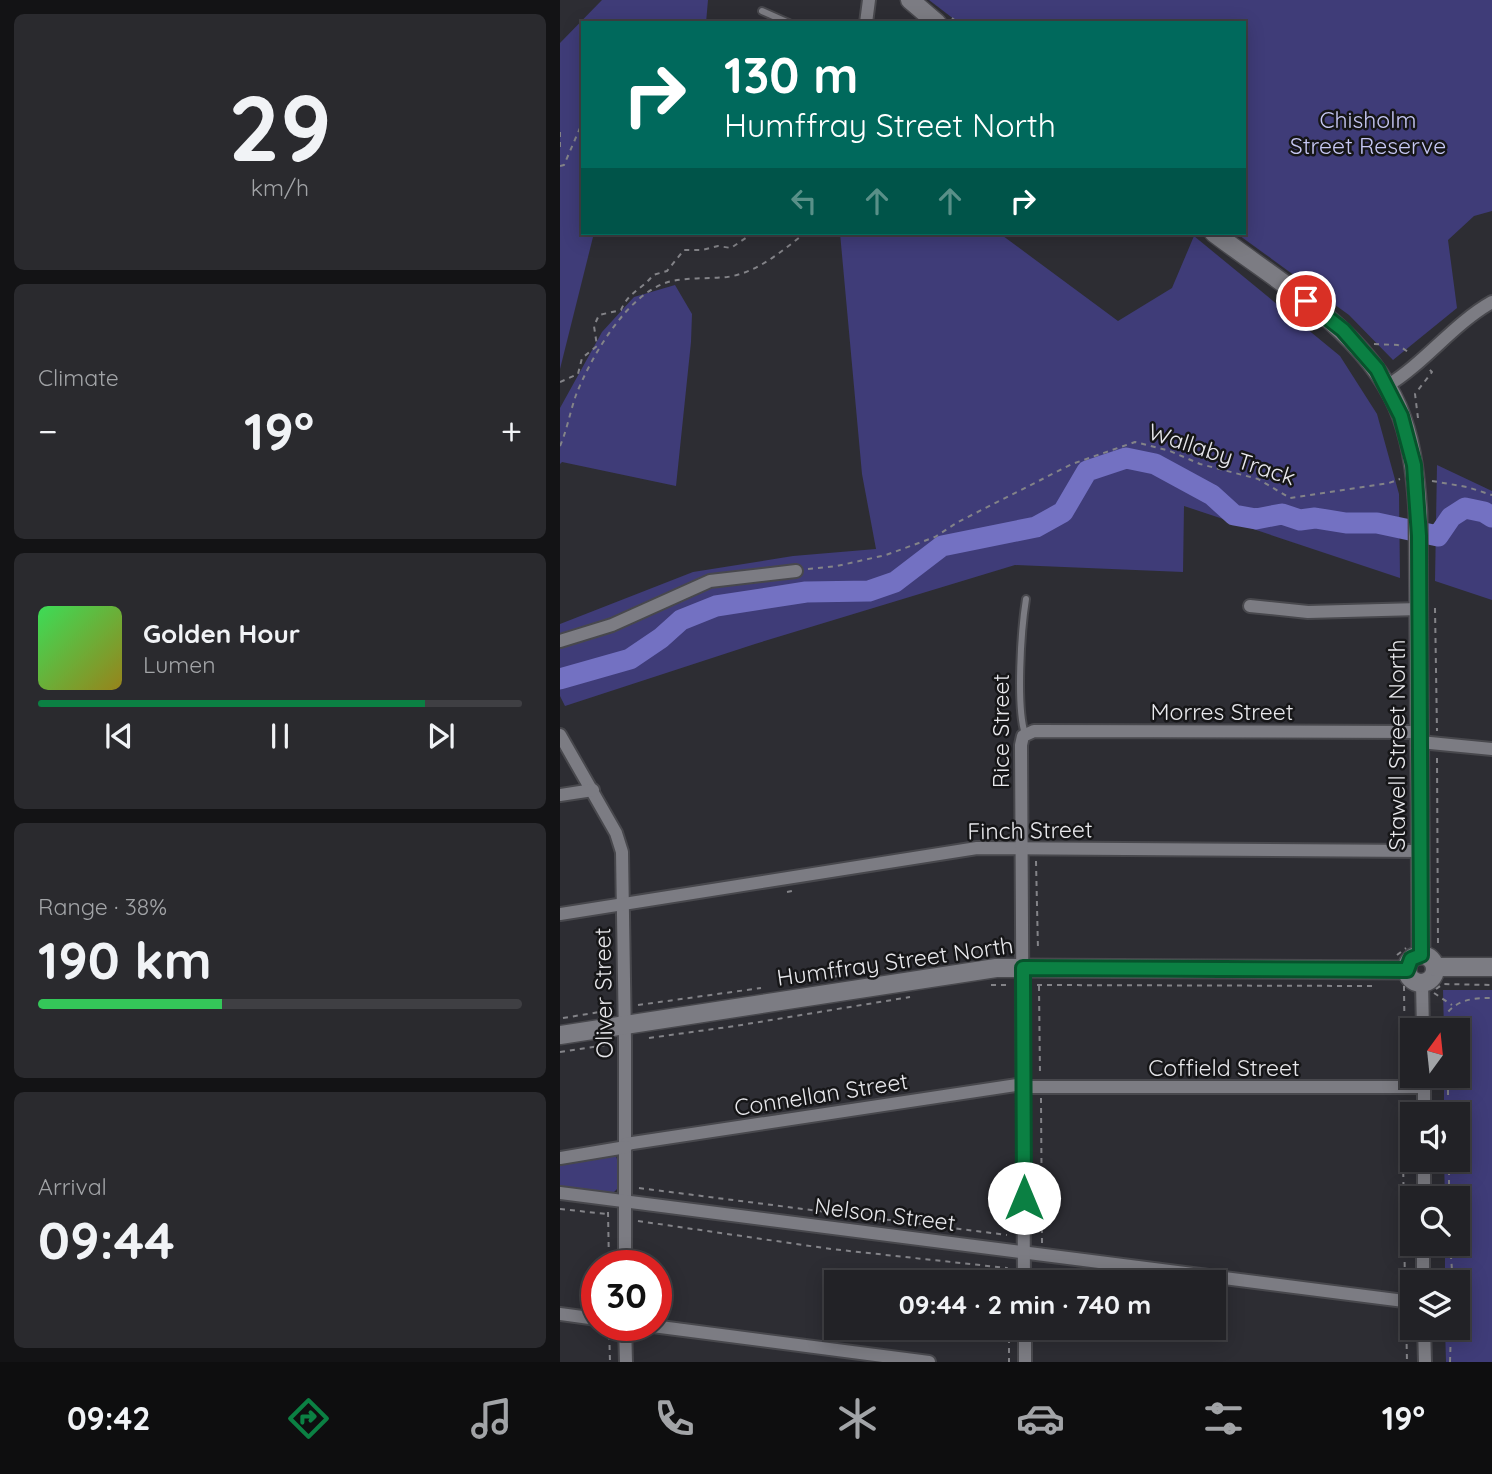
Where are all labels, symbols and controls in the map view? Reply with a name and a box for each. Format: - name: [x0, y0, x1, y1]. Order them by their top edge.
- text: 130 m: [724, 44, 858, 105]
- icon: right: [609, 49, 700, 140]
- text: 29: [228, 70, 332, 184]
- text: Humffray Street North: [724, 105, 1056, 145]
- park label: Chisholm Street Reserve: [1290, 105, 1446, 160]
- text: km/h: [251, 173, 309, 202]
- icon: left: [785, 182, 823, 220]
- icon: ahead: [858, 182, 896, 220]
- icon: ahead: [931, 182, 969, 220]
- icon: right: [1004, 182, 1042, 220]
- pin: [1276, 271, 1336, 331]
- icon: arrive: [1287, 282, 1325, 320]
- text: Climate: [38, 363, 119, 392]
- text: 19°: [244, 398, 314, 463]
- text: −: [38, 407, 58, 455]
- text: +: [501, 407, 522, 455]
- street label: Wallaby Track: [1145, 417, 1299, 491]
- text: Golden Hour: [143, 617, 300, 650]
- street label: Stawell Street North: [1382, 639, 1411, 851]
- text: Lumen: [143, 650, 216, 679]
- street label: Rice Street: [986, 674, 1015, 788]
- street label: Morres Street: [1150, 697, 1294, 726]
- icon: previous: [100, 717, 138, 755]
- icon: pause: [261, 717, 299, 755]
- icon: next: [422, 717, 460, 755]
- street label: Finch Street: [967, 814, 1093, 846]
- text: Range · 38%: [38, 892, 167, 921]
- text: 190 km: [38, 927, 212, 992]
- street label: Oliver Street: [587, 927, 619, 1059]
- street label: Humffray Street North: [775, 930, 1015, 992]
- north arrow: [1400, 1018, 1470, 1088]
- map controls: [1400, 1018, 1470, 1340]
- street label: Coffield Street: [1148, 1053, 1300, 1082]
- street label: Connellan Street: [732, 1066, 910, 1122]
- button: sound: [1400, 1102, 1470, 1172]
- position arrow: [987, 1161, 1061, 1235]
- text: Arrival: [38, 1172, 107, 1201]
- button: search: [1400, 1186, 1470, 1256]
- street label: Nelson Street: [813, 1191, 958, 1237]
- text: 09:44: [38, 1207, 175, 1272]
- speed limit sign: 30: [581, 1250, 672, 1341]
- button: layers: [1400, 1270, 1470, 1340]
- text: 09:44 · 2 min · 740 m: [899, 1288, 1151, 1321]
- icon: directions: [284, 1394, 333, 1443]
- icon: music: [467, 1394, 516, 1443]
- icon: phone: [650, 1394, 699, 1443]
- icon: climate: [833, 1394, 882, 1443]
- icon: car: [1016, 1394, 1065, 1443]
- icon: filters: [1199, 1394, 1248, 1443]
- text: 09:42: [67, 1398, 151, 1438]
- text: 19°: [1382, 1398, 1425, 1438]

